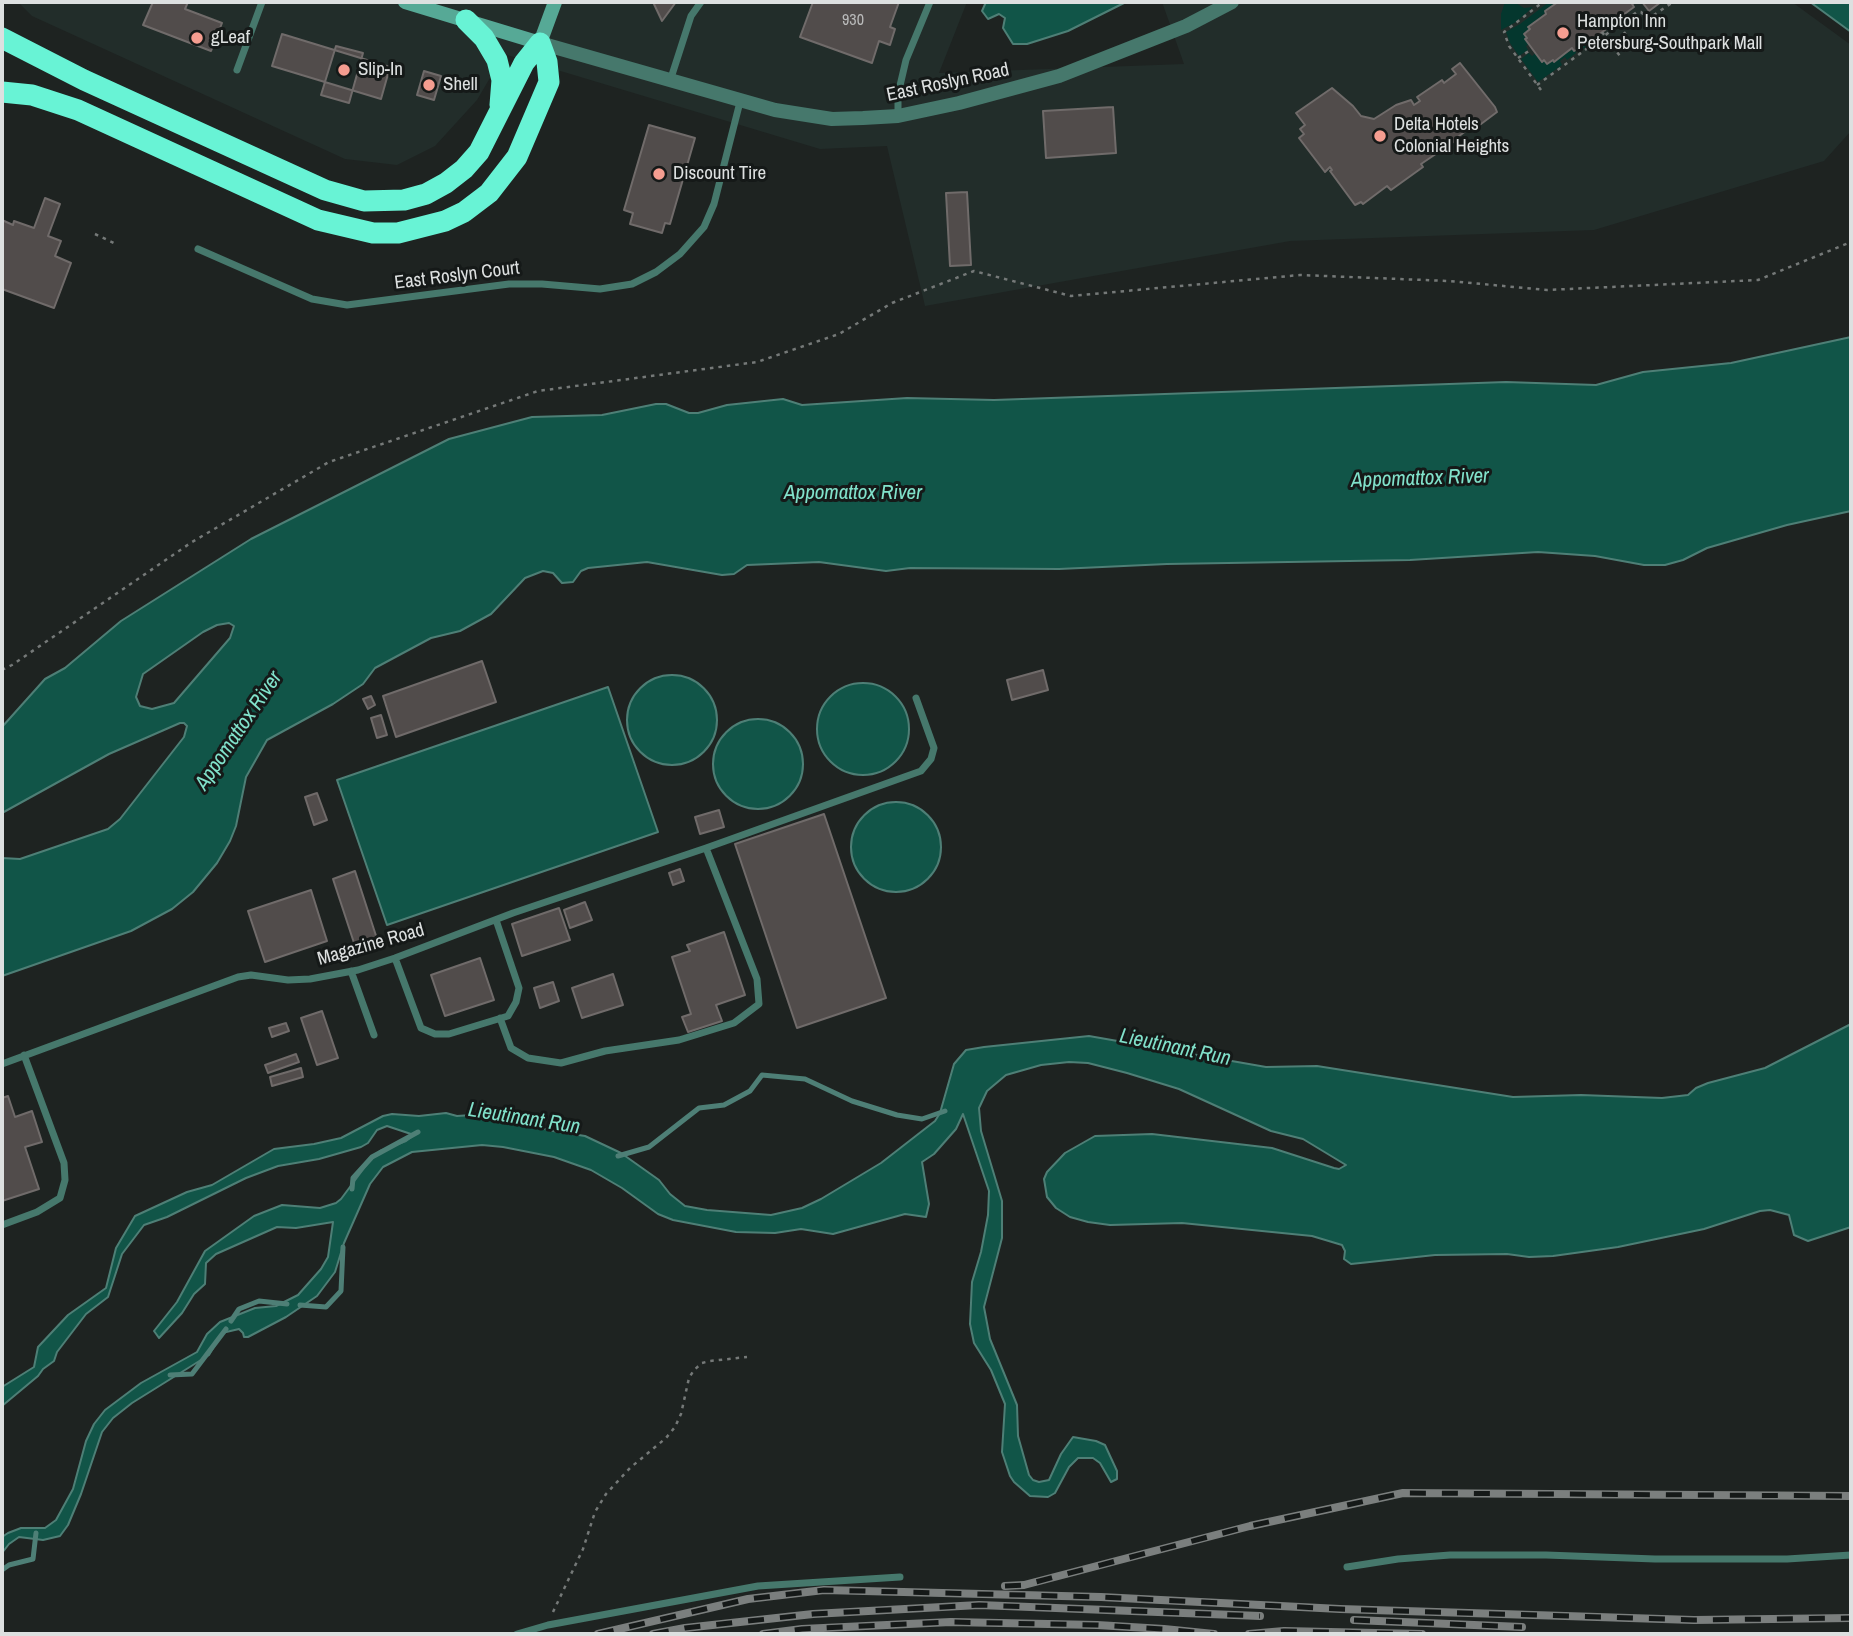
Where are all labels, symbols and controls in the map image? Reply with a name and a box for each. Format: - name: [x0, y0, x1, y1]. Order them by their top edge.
- house number: 930: [842, 11, 864, 31]
- place label: Hampton Inn Petersburg-Southpark Mall: [1577, 11, 1762, 55]
- marker: Hampton Inn Petersburg-Southpark Mall: [1555, 25, 1571, 41]
- place label: gLeaf: [211, 27, 250, 49]
- marker: gLeaf: [189, 30, 205, 46]
- place label: Slip-In: [358, 59, 403, 81]
- street label: East Roslyn Road: [885, 59, 1011, 107]
- marker: Slip-In: [336, 62, 352, 78]
- place label: Shell: [443, 74, 478, 96]
- marker: Shell: [421, 77, 437, 93]
- place label: Delta Hotels Colonial Heights: [1394, 114, 1509, 158]
- marker: Delta Hotels Colonial Heights: [1372, 128, 1388, 144]
- place label: Discount Tire: [673, 163, 766, 185]
- marker: Discount Tire: [651, 166, 667, 182]
- street label: East Roslyn Court: [393, 257, 521, 295]
- water label: Appomattox River: [1351, 464, 1489, 494]
- water label: Appomattox River: [784, 480, 922, 506]
- water label: Appomattox River: [190, 667, 288, 795]
- street label: Magazine Road: [315, 919, 427, 971]
- water label: Lieutinant Run: [1117, 1024, 1233, 1072]
- water label: Lieutinant Run: [466, 1098, 582, 1140]

